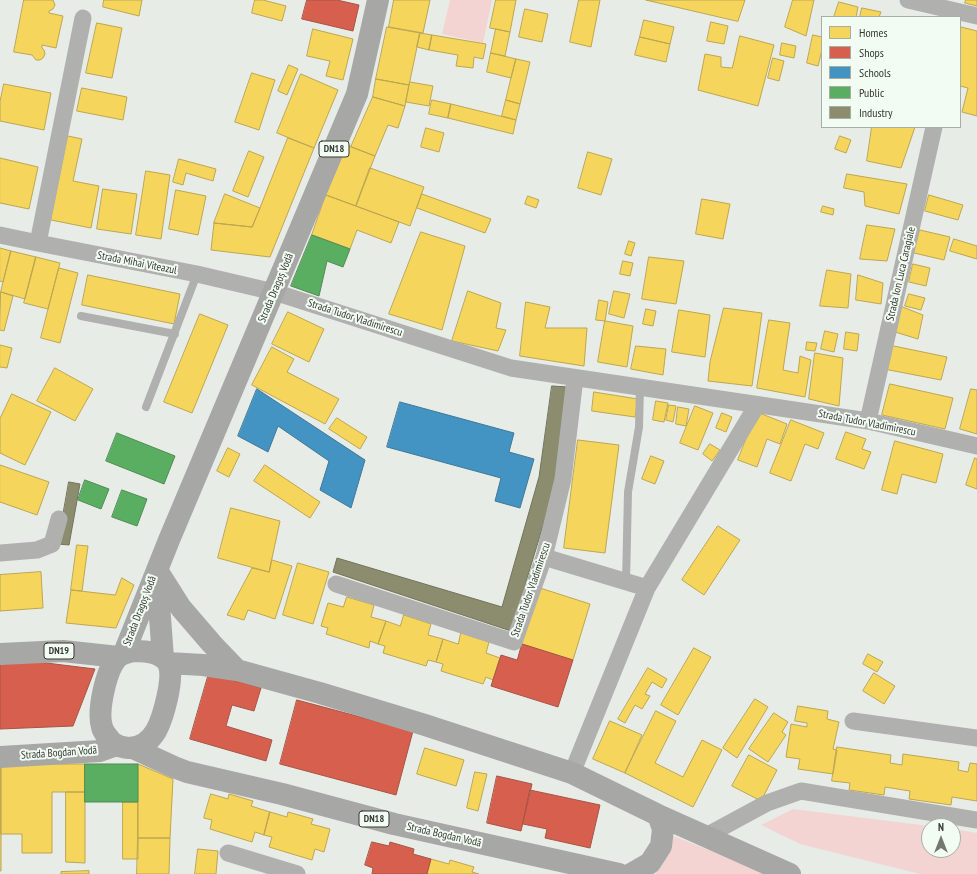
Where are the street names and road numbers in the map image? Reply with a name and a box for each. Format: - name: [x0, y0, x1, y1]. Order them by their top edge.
- road number: DN18: [319, 141, 349, 157]
- street label: Strada Ion Luca Caragiale: [884, 226, 918, 322]
- street label: Strada Mihai Viteazul: [96, 249, 178, 277]
- street label: Strada Dragoș Vodă: [255, 251, 297, 325]
- street label: Strada Tudor Vladimirescu: [306, 296, 404, 340]
- street label: Strada Tudor Vladimirescu: [817, 407, 917, 439]
- street label: Strada Tudor Vladimirescu: [509, 541, 553, 639]
- street label: Strada Dragoș Vodă: [121, 574, 159, 648]
- road number: DN19: [44, 643, 74, 659]
- street label: Strada Bogdan Vodă: [21, 744, 97, 762]
- road number: DN18: [359, 811, 389, 827]
- street label: Strada Bogdan Vodă: [405, 820, 483, 850]

